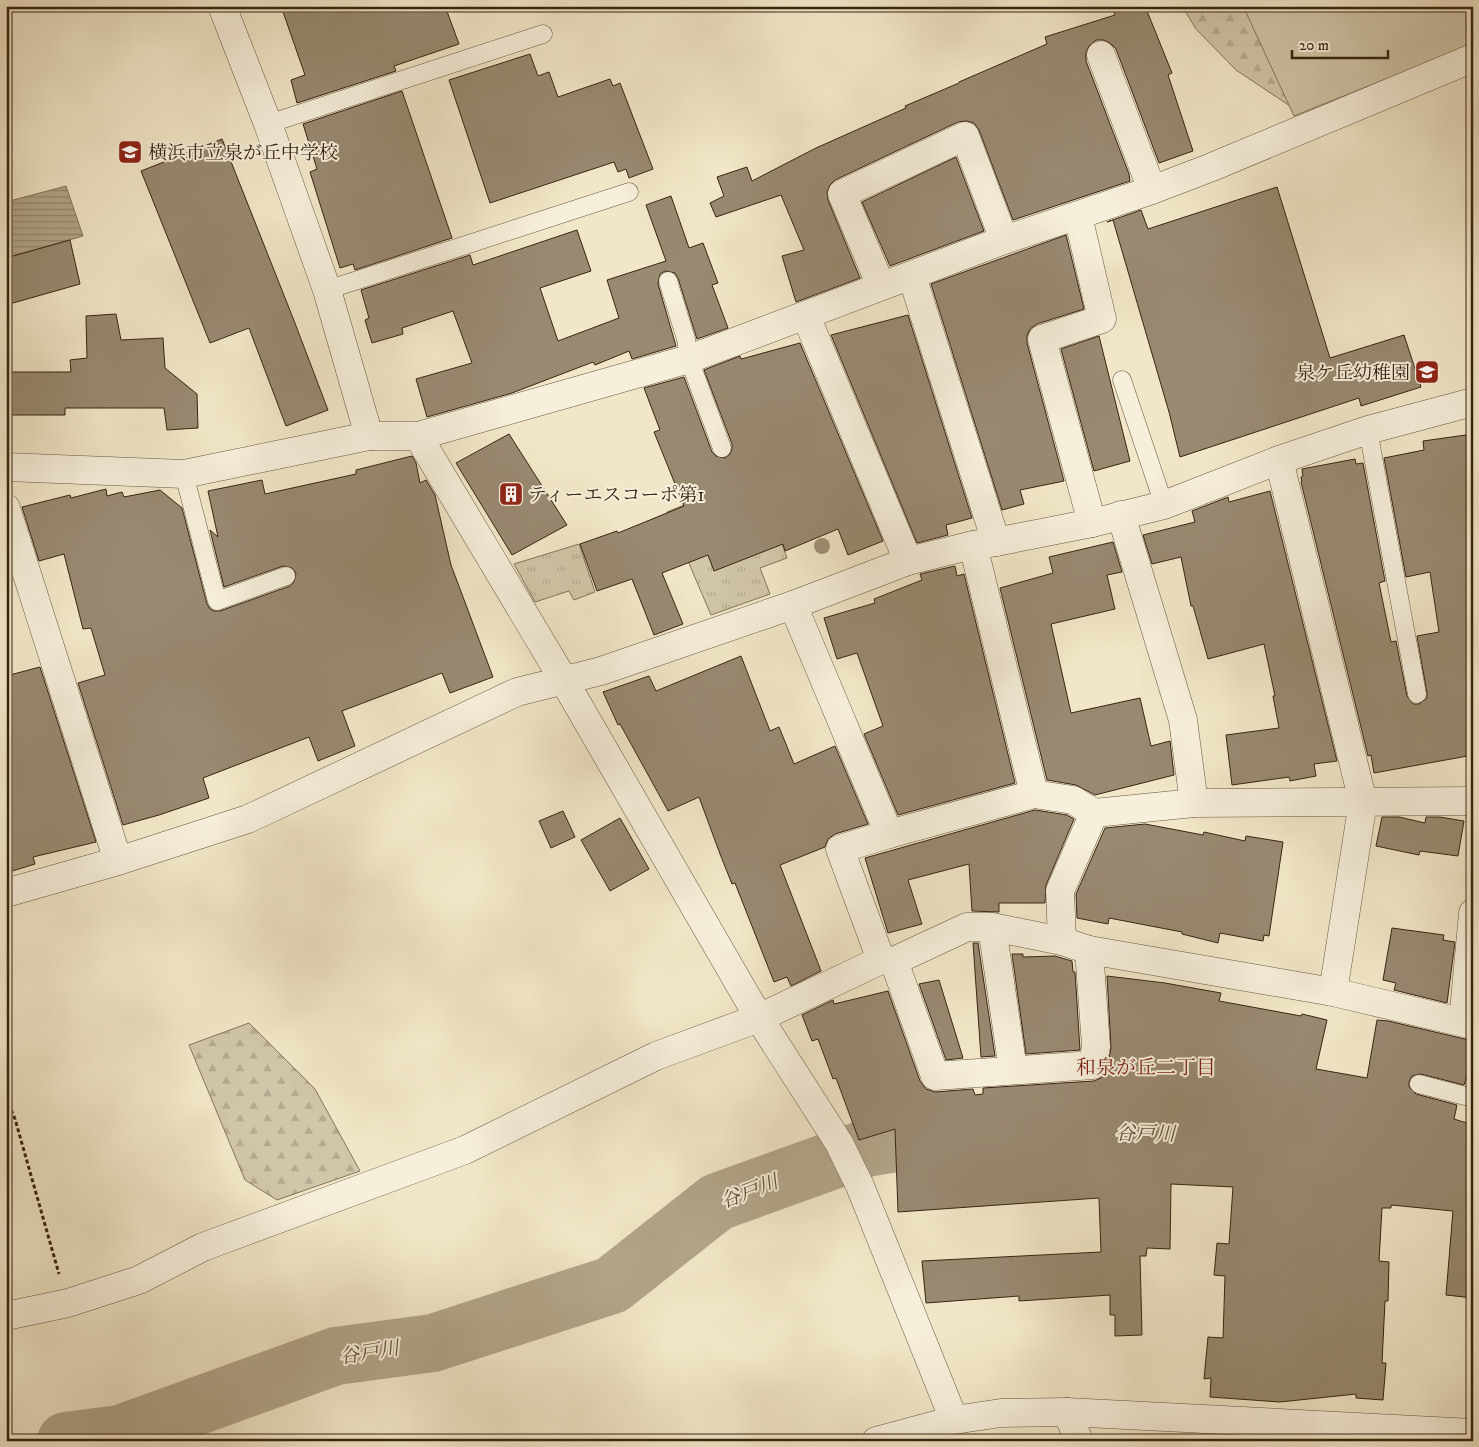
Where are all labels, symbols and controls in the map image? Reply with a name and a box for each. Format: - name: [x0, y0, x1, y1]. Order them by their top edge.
- scale bar: [1292, 28, 1388, 60]
- text: 20 m: [1299, 36, 1329, 55]
- school or university icon: 横浜市立泉が丘中学校: [117, 139, 143, 165]
- place label: 横浜市立泉が丘中学校: [148, 142, 338, 165]
- school or university icon: 泉ケ丘幼稚園: [1414, 359, 1440, 385]
- place label: 泉ケ丘幼稚園: [1296, 362, 1410, 385]
- building icon: ティーエスコーポ第1: [498, 481, 524, 507]
- place label: ティーエスコーポ第1: [528, 484, 704, 507]
- district label: 和泉が丘二丁目: [1076, 1056, 1216, 1081]
- water label: 谷戸川: [1115, 1121, 1177, 1148]
- water label: 谷戸川: [717, 1169, 784, 1215]
- water label: 谷戸川: [338, 1336, 403, 1371]

